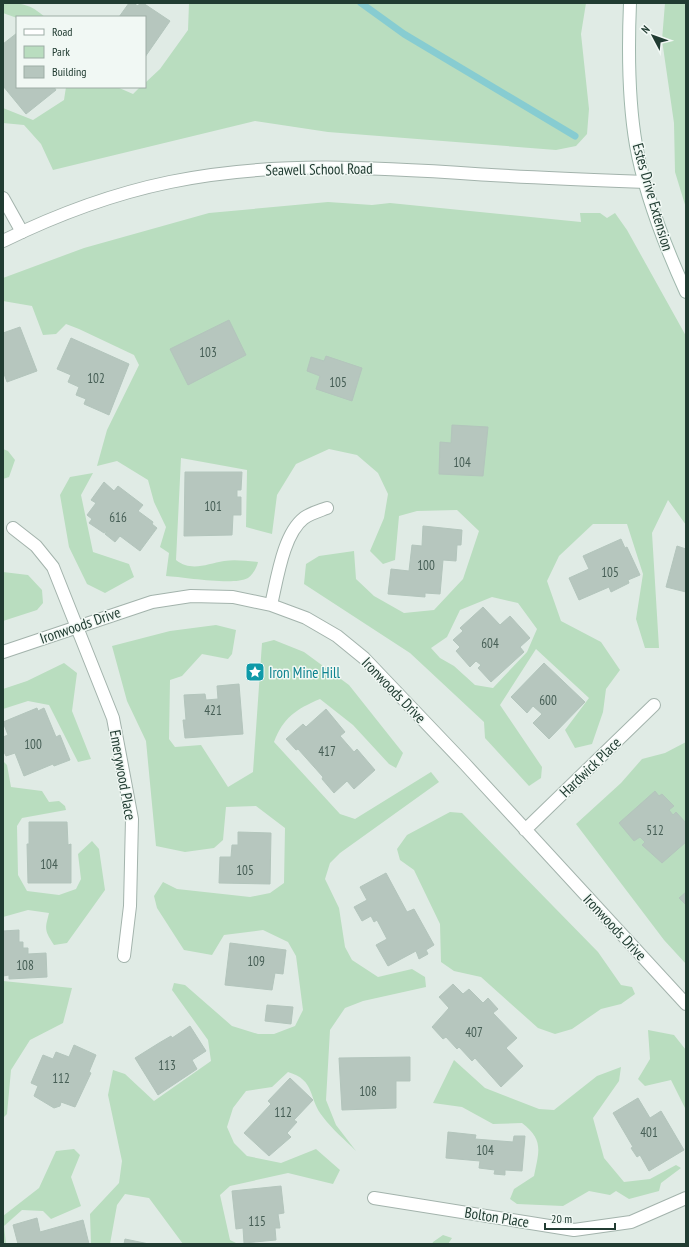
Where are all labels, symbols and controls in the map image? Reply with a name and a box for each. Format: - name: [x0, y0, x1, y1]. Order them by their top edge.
- legend: [16, 16, 146, 88]
- north arrow: [633, 16, 673, 56]
- text: N: [638, 23, 653, 36]
- text: Road: [52, 24, 72, 39]
- text: Park: [52, 44, 70, 59]
- text: Building: [52, 64, 87, 79]
- street label: Estes Drive Extension: [629, 141, 677, 253]
- street label: Seawell School Road: [265, 159, 373, 179]
- house number: 103: [199, 344, 217, 361]
- house number: 102: [87, 370, 105, 387]
- house number: 105: [329, 374, 347, 391]
- house number: 104: [453, 454, 471, 471]
- house number: 101: [204, 498, 222, 515]
- house number: 616: [109, 509, 127, 526]
- house number: 100: [417, 557, 435, 574]
- house number: 105: [601, 564, 619, 581]
- street label: Ironwoods Drive: [37, 602, 123, 648]
- house number: 604: [481, 635, 499, 652]
- street label: Ironwoods Drive: [358, 653, 430, 727]
- place icon: Iron Mine Hill: [244, 661, 266, 683]
- place label: Iron Mine Hill: [269, 663, 340, 682]
- house number: 600: [539, 692, 557, 709]
- house number: 421: [204, 702, 222, 719]
- street label: Emerywood Place: [106, 728, 140, 822]
- street label: Hardwick Place: [555, 733, 625, 801]
- house number: 100: [24, 736, 42, 753]
- house number: 417: [318, 743, 336, 760]
- house number: 512: [646, 822, 664, 839]
- house number: 104: [40, 856, 58, 873]
- house number: 105: [236, 862, 254, 879]
- street label: Ironwoods Drive: [579, 890, 651, 964]
- house number: 109: [247, 953, 265, 970]
- house number: 108: [16, 957, 34, 974]
- house number: 407: [465, 1024, 483, 1041]
- house number: 113: [158, 1057, 176, 1074]
- house number: 112: [52, 1070, 70, 1087]
- house number: 108: [359, 1083, 377, 1100]
- house number: 112: [274, 1104, 292, 1121]
- house number: 401: [640, 1124, 658, 1141]
- house number: 104: [476, 1142, 494, 1159]
- street label: Bolton Place: [463, 1203, 531, 1231]
- scale bar: [545, 1205, 615, 1231]
- text: 20 m: [551, 1211, 572, 1226]
- house number: 115: [248, 1213, 266, 1230]

